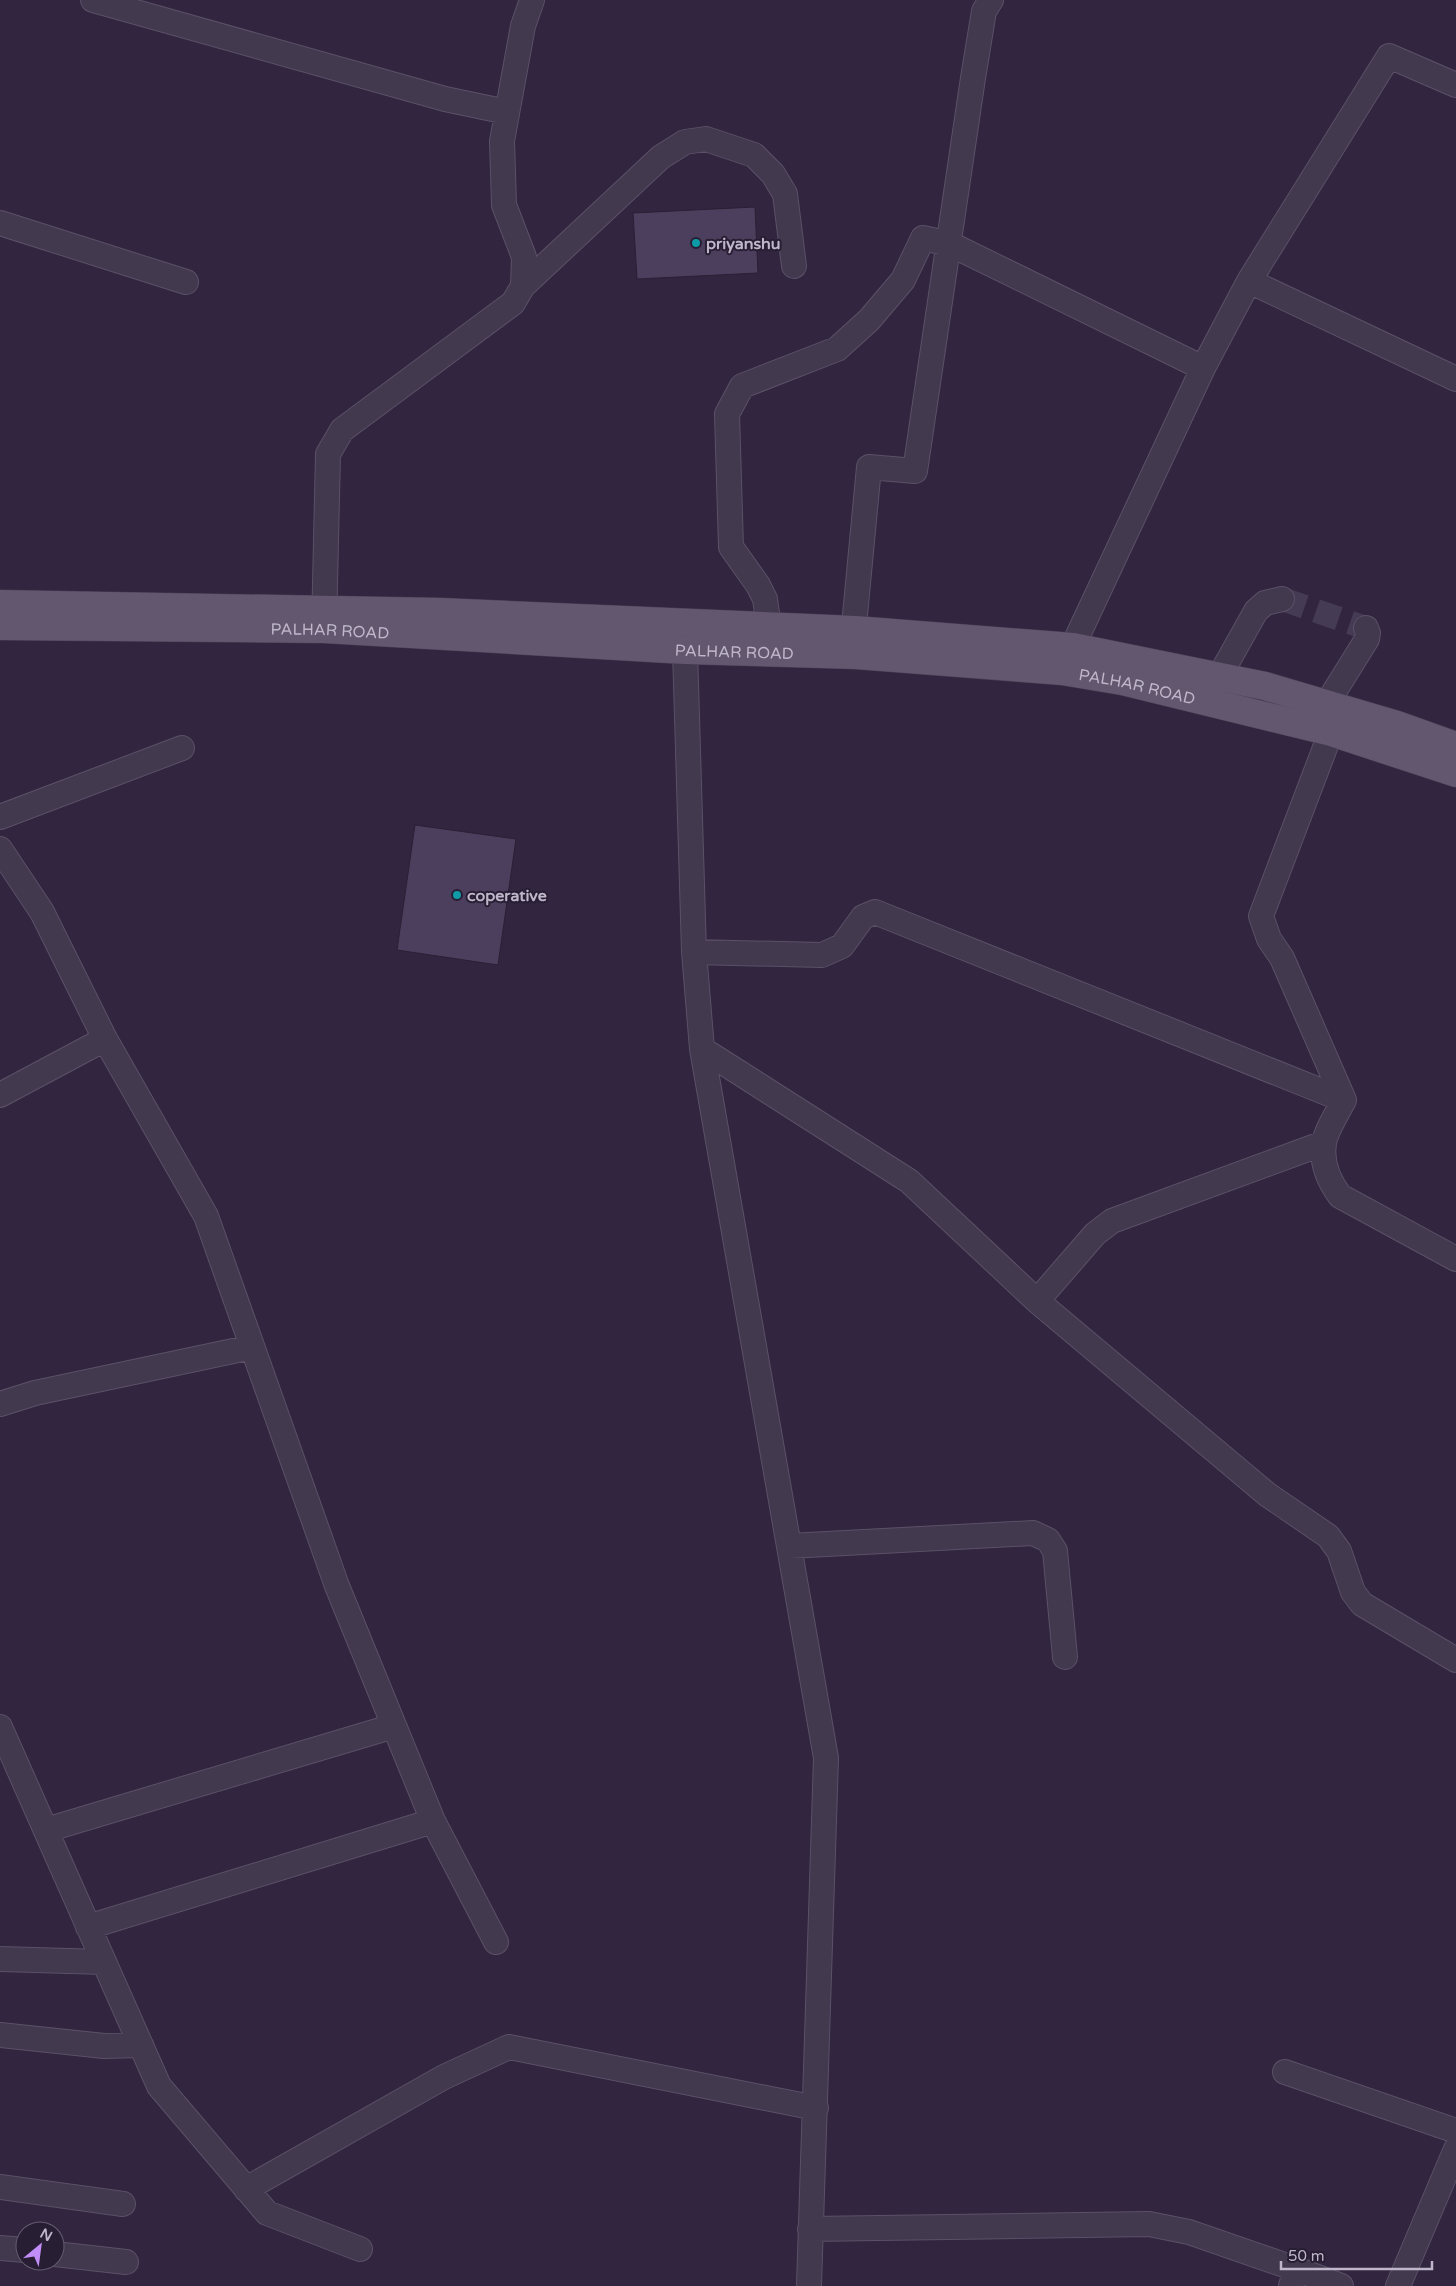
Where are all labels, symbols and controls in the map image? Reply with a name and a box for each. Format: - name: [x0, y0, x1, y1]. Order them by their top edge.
- place label: priyanshu: [706, 234, 781, 254]
- marker: priyanshu: [690, 237, 702, 249]
- street label: PALHAR ROAD: [270, 620, 390, 644]
- street label: PALHAR ROAD: [674, 640, 794, 664]
- street label: PALHAR ROAD: [1077, 665, 1197, 710]
- place label: coperative: [467, 886, 547, 906]
- marker: coperative: [451, 889, 463, 901]
- north arrow: [15, 2221, 65, 2271]
- text: N: [37, 2225, 55, 2245]
- scale bar: [1281, 2238, 1432, 2270]
- text: 50 m: [1288, 2247, 1325, 2265]

